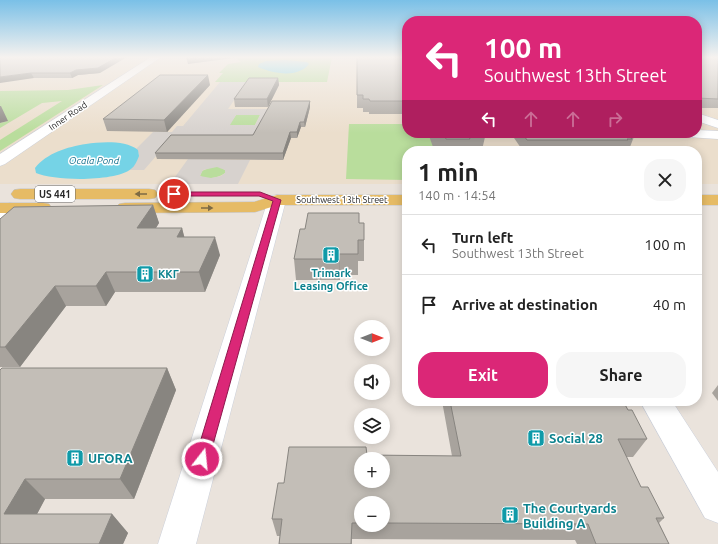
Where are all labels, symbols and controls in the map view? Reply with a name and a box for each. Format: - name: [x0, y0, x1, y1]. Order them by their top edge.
- icon: left: [418, 32, 470, 84]
- text: 100 m: [484, 32, 562, 63]
- text: Southwest 13th Street: [484, 65, 667, 85]
- street label: Inner Road: [47, 100, 89, 132]
- icon: left: [478, 108, 500, 130]
- icon: ahead: [520, 108, 542, 130]
- icon: ahead: [562, 108, 584, 130]
- icon: right: [604, 108, 626, 130]
- water label: Ocala Pond: [69, 155, 120, 166]
- text: 1 min: [418, 159, 479, 186]
- button: close: [644, 159, 686, 201]
- pin: [157, 177, 191, 211]
- icon: arrive: [163, 183, 185, 205]
- road number: US 441: [35, 186, 75, 202]
- text: 140 m · 14:54: [418, 188, 496, 202]
- one-way arrow: [134, 191, 147, 197]
- street label: Southwest 13th Street: [296, 195, 388, 205]
- one-way arrow: [201, 205, 214, 211]
- text: Turn left: [452, 229, 513, 246]
- icon: left: [418, 234, 440, 256]
- text: 100 m: [644, 236, 686, 253]
- building icon: Trimark Leasing Office: [321, 245, 341, 265]
- text: Southwest 13th Street: [452, 246, 584, 260]
- building icon: ΚΚΓ: [135, 264, 155, 284]
- place label: Trimark Leasing Office: [294, 267, 368, 292]
- place label: ΚΚΓ: [158, 268, 179, 280]
- icon: arrive: [418, 294, 440, 316]
- text: Arrive at destination: [452, 296, 598, 313]
- text: 40 m: [653, 296, 686, 313]
- north arrow: [354, 320, 390, 356]
- map controls: [354, 320, 390, 532]
- button: Exit: [418, 352, 548, 398]
- button: Share: [556, 352, 686, 398]
- button: sound: [354, 364, 390, 400]
- button: layers: [354, 408, 390, 444]
- building icon: Social 28: [526, 428, 546, 448]
- place label: Social 28: [549, 431, 603, 445]
- position arrow: [181, 438, 223, 480]
- building icon: UFORA: [65, 448, 85, 468]
- place label: UFORA: [88, 451, 133, 465]
- button: +: [354, 452, 390, 488]
- button: −: [354, 496, 390, 532]
- place label: The Courtyards Building A: [523, 501, 617, 530]
- building icon: The Courtyards Building A: [500, 505, 520, 525]

